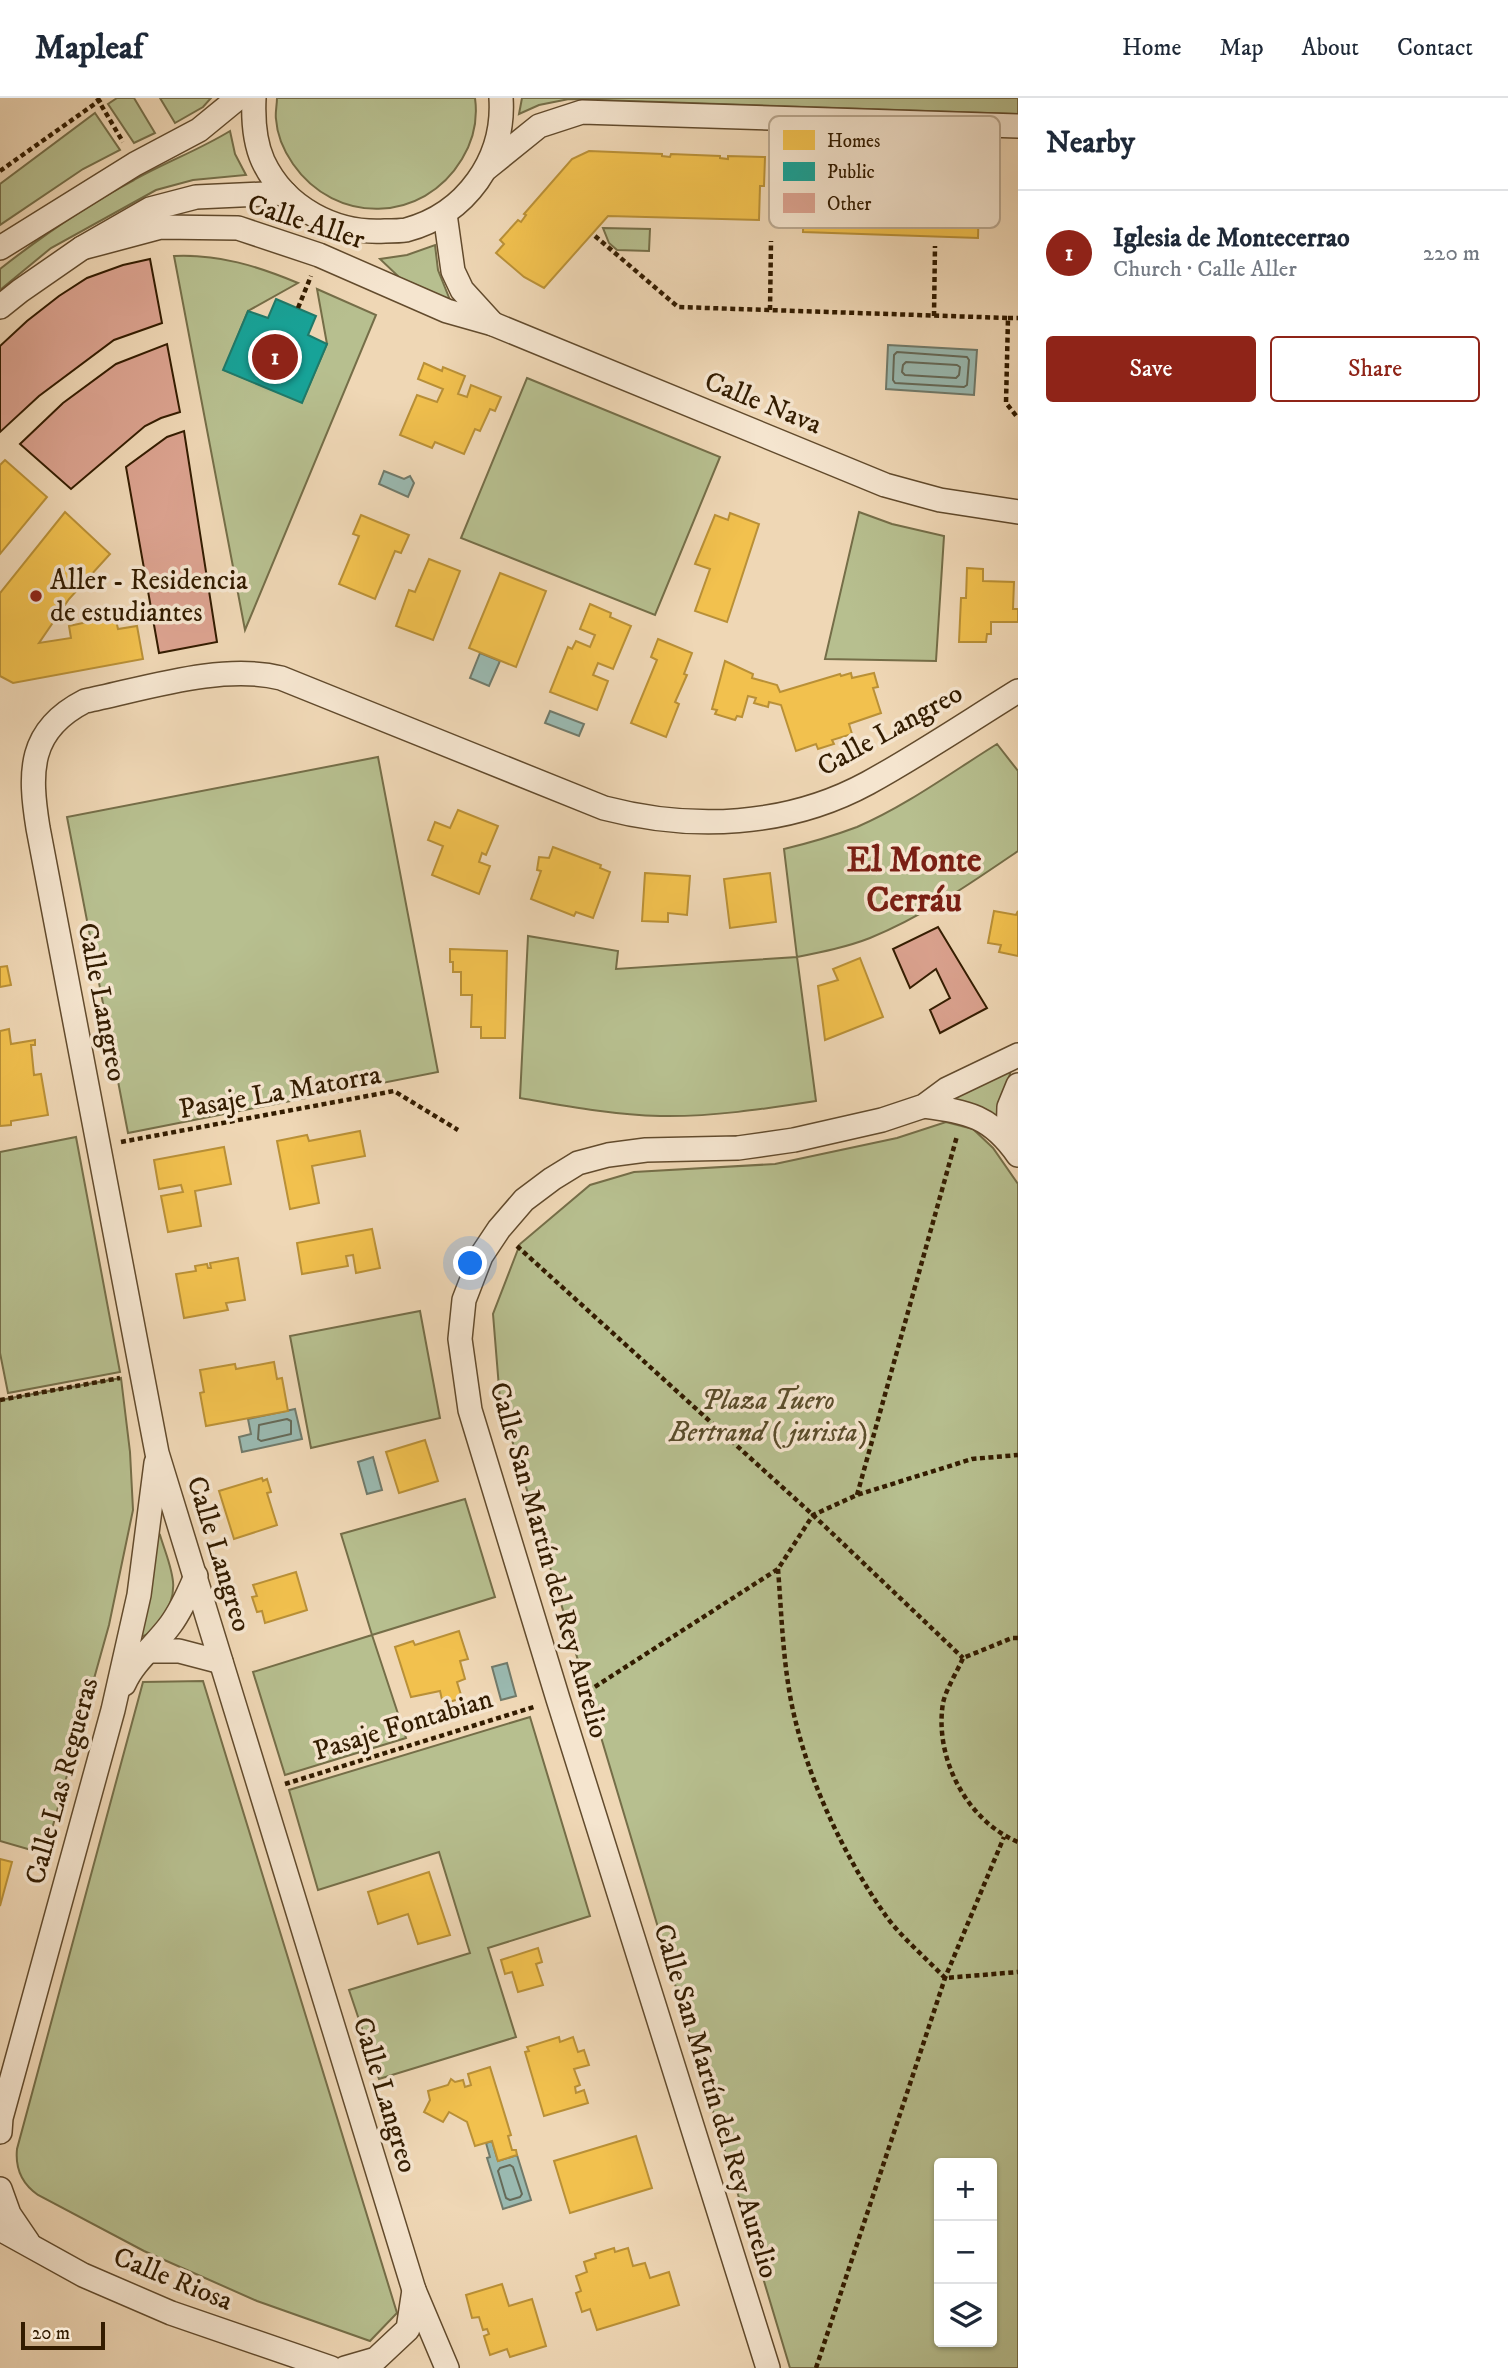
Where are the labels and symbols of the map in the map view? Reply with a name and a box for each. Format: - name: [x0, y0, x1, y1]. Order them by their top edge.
- legend: [769, 116, 1000, 228]
- text: Homes: [827, 130, 880, 153]
- text: Public: [827, 161, 875, 184]
- street label: Calle Aller: [243, 187, 370, 258]
- text: Other: [827, 193, 871, 216]
- pin: 1: [252, 331, 298, 383]
- street label: Calle Nava: [699, 364, 827, 442]
- place label: Aller - Residencia de estudiantes: [50, 563, 248, 630]
- marker: Aller - Residencia de estudiantes: [28, 588, 44, 604]
- street label: Calle Langreo: [811, 676, 969, 784]
- district label: El Monte Cerráu: [846, 839, 982, 923]
- street label: Calle Langreo: [69, 920, 135, 1084]
- street label: Pasaje La Matorra: [176, 1057, 384, 1127]
- your location: [453, 1246, 487, 1280]
- street label: Calle San Martín del Rey Aurelio: [481, 1378, 617, 1742]
- park label: Plaza Tuero Bertrand (jurista): [668, 1383, 867, 1450]
- street label: Calle Langreo: [179, 1472, 259, 1636]
- street label: Calle Las Regueras: [18, 1674, 106, 1888]
- street label: Pasaje Fontabian: [309, 1681, 497, 1769]
- street label: Calle San Martín del Rey Aurelio: [645, 1920, 787, 2282]
- street label: Calle Langreo: [345, 2013, 425, 2177]
- street label: Calle Riosa: [108, 2239, 238, 2319]
- scale bar: [21, 2319, 105, 2351]

